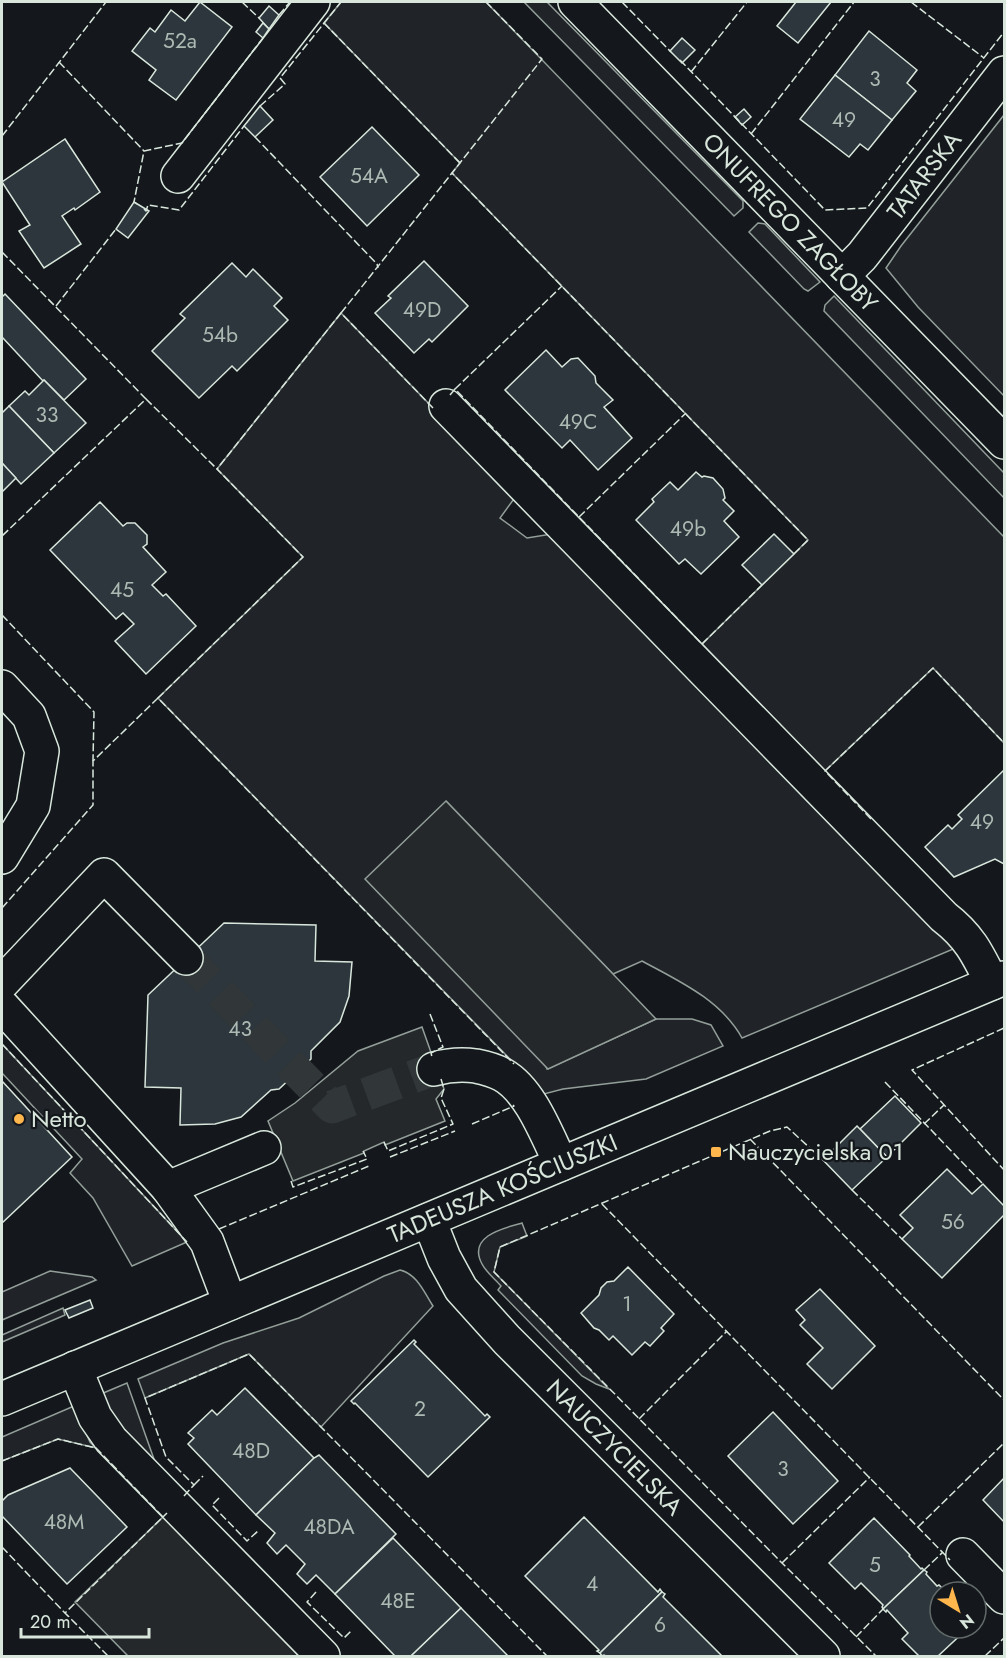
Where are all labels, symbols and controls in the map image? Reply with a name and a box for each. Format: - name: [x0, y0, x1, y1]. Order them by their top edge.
- house number: 52a: [163, 26, 197, 56]
- house number: 3: [869, 64, 881, 94]
- house number: 49: [832, 105, 856, 135]
- street label: TATARSKA: [878, 124, 970, 227]
- street label: ONUFREGO ZAGŁOBY: [695, 125, 886, 320]
- house number: 54A: [350, 161, 388, 191]
- house number: 49D: [403, 295, 441, 325]
- house number: 54b: [202, 320, 238, 350]
- house number: 33: [36, 400, 58, 430]
- house number: 49C: [559, 407, 597, 437]
- house number: 49b: [670, 514, 706, 544]
- house number: 45: [110, 575, 134, 605]
- house number: 49: [970, 807, 994, 837]
- house number: 43: [228, 1014, 252, 1044]
- place label: Netto: [31, 1101, 87, 1136]
- marker: Netto: [12, 1112, 26, 1126]
- street label: TADEUSZA KOŚCIUSZKI: [382, 1124, 623, 1252]
- place label: Nauczycielska 01: [728, 1134, 904, 1169]
- marker: Nauczycielska 01: [709, 1145, 723, 1159]
- house number: 56: [941, 1207, 965, 1237]
- house number: 1: [622, 1289, 632, 1319]
- street label: NAUCZYCIELSKA: [539, 1371, 691, 1524]
- house number: 2: [414, 1394, 426, 1424]
- house number: 48D: [232, 1436, 270, 1466]
- house number: 3: [777, 1454, 789, 1484]
- house number: 48M: [44, 1507, 84, 1537]
- house number: 48DA: [303, 1512, 355, 1542]
- house number: 5: [869, 1550, 881, 1580]
- house number: 4: [586, 1569, 598, 1599]
- north arrow: [928, 1580, 988, 1640]
- house number: 48E: [380, 1586, 416, 1616]
- scale bar: [21, 1601, 148, 1639]
- text: N: [955, 1608, 979, 1634]
- text: 20 m: [30, 1609, 70, 1635]
- house number: 6: [654, 1610, 666, 1640]

